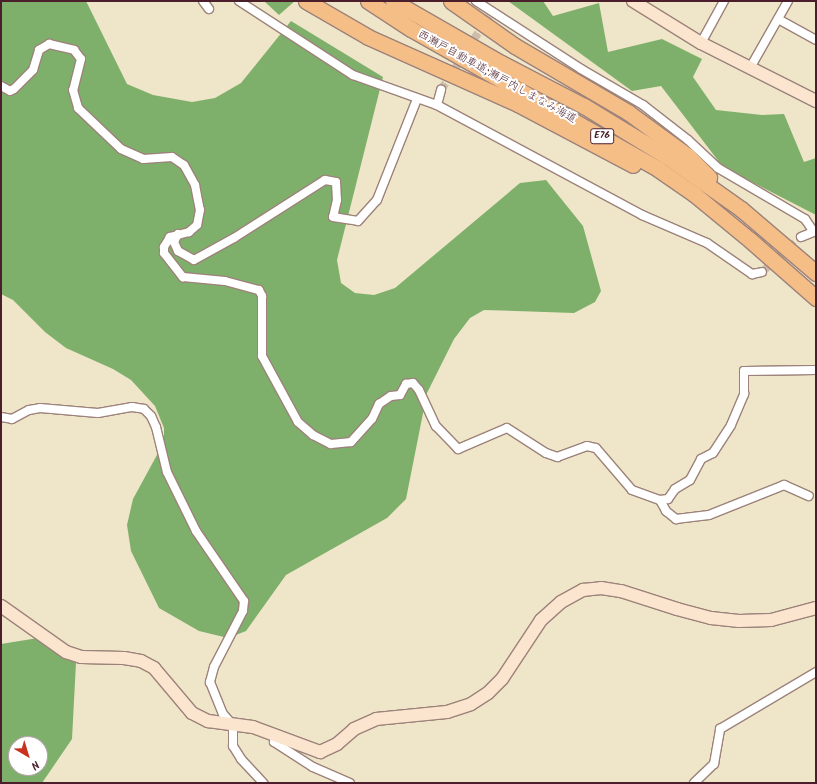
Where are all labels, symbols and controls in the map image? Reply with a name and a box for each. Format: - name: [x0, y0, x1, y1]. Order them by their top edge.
- street label: 西瀬戸自動車道;瀬戸内しまなみ海道: [415, 28, 579, 126]
- road number: E76: [590, 128, 614, 144]
- north arrow: [8, 736, 48, 776]
- text: N: [26, 755, 43, 774]

